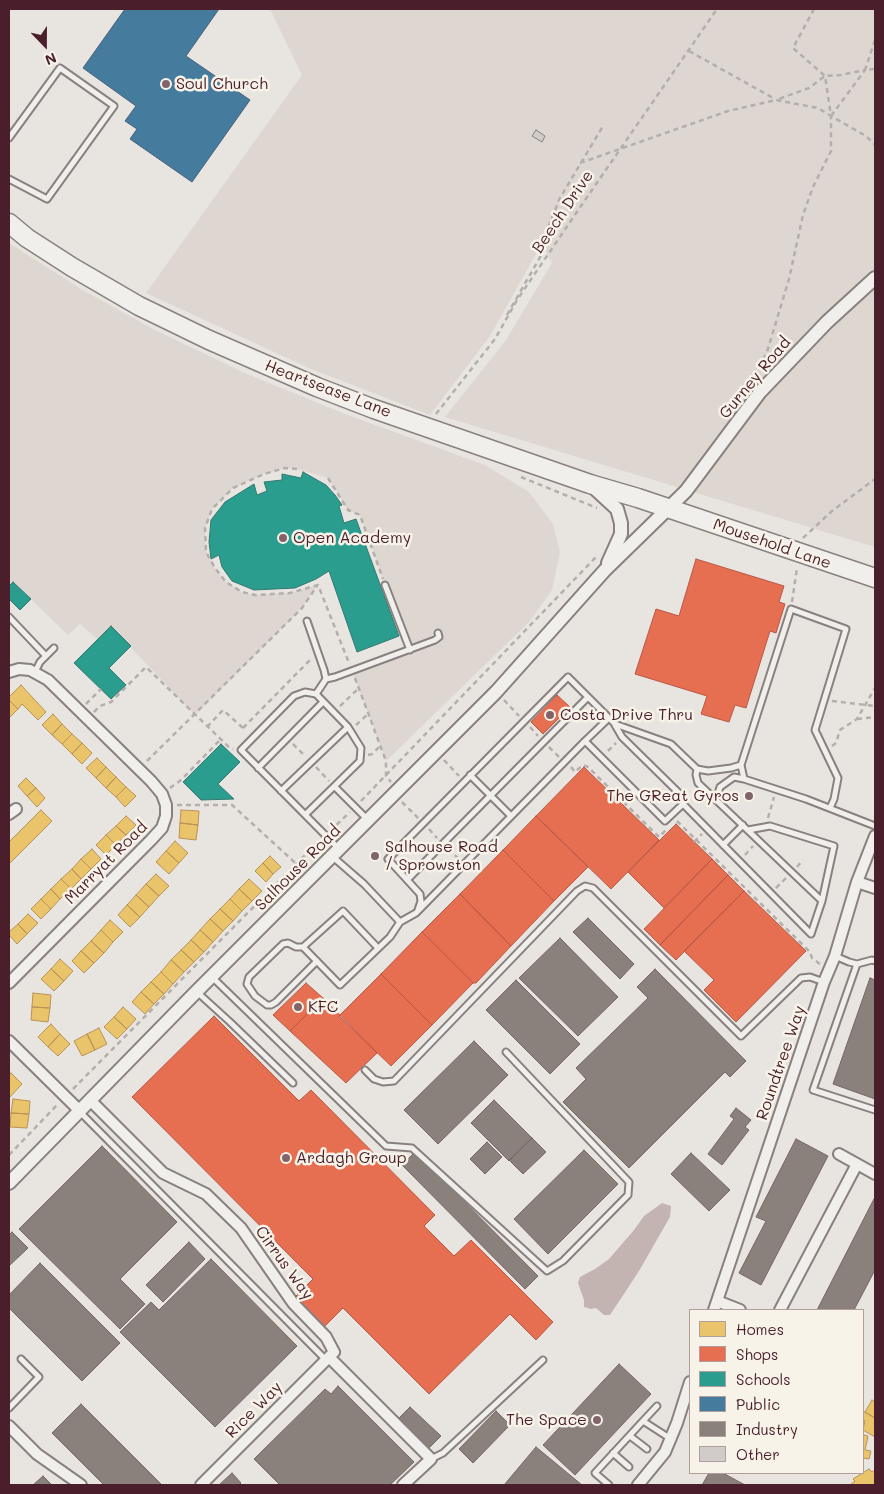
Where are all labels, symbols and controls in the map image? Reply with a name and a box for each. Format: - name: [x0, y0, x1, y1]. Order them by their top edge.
- north arrow: [20, 20, 70, 70]
- text: N: [42, 49, 59, 70]
- place label: Soul Church: [176, 74, 268, 94]
- marker: Soul Church: [160, 78, 172, 90]
- street label: Beech Drive: [528, 167, 598, 257]
- street label: Gurney Road: [715, 333, 795, 423]
- street label: Heartsease Lane: [262, 356, 394, 422]
- street label: Mousehold Lane: [710, 515, 834, 573]
- place label: Open Academy: [293, 528, 411, 548]
- marker: Open Academy: [277, 532, 289, 544]
- place label: Costa Drive Thru: [560, 705, 693, 725]
- marker: Costa Drive Thru: [544, 709, 556, 721]
- place label: The GReat Gyros: [606, 786, 739, 806]
- marker: The GReat Gyros: [743, 790, 755, 802]
- street label: Marryat Road: [61, 818, 151, 908]
- street label: Salhouse Road: [251, 821, 345, 915]
- place label: Salhouse Road / Sprowston: [385, 837, 498, 875]
- marker: Salhouse Road / Sprowston: [369, 850, 381, 862]
- place label: KFC: [308, 997, 338, 1017]
- marker: KFC: [292, 1001, 304, 1013]
- street label: Roundtree Way: [752, 1003, 810, 1123]
- place label: Ardagh Group: [296, 1148, 407, 1168]
- marker: Ardagh Group: [280, 1152, 292, 1164]
- street label: Cirrus Way: [251, 1222, 317, 1304]
- legend: [689, 1309, 864, 1474]
- text: Homes: [736, 1319, 784, 1339]
- text: Shops: [736, 1344, 778, 1364]
- text: Schools: [736, 1369, 791, 1389]
- street label: Rice Way: [222, 1378, 286, 1442]
- text: Public: [736, 1394, 780, 1414]
- place label: The Space: [506, 1410, 587, 1430]
- marker: The Space: [591, 1414, 603, 1426]
- text: Industry: [736, 1419, 798, 1439]
- text: Other: [736, 1444, 780, 1464]

